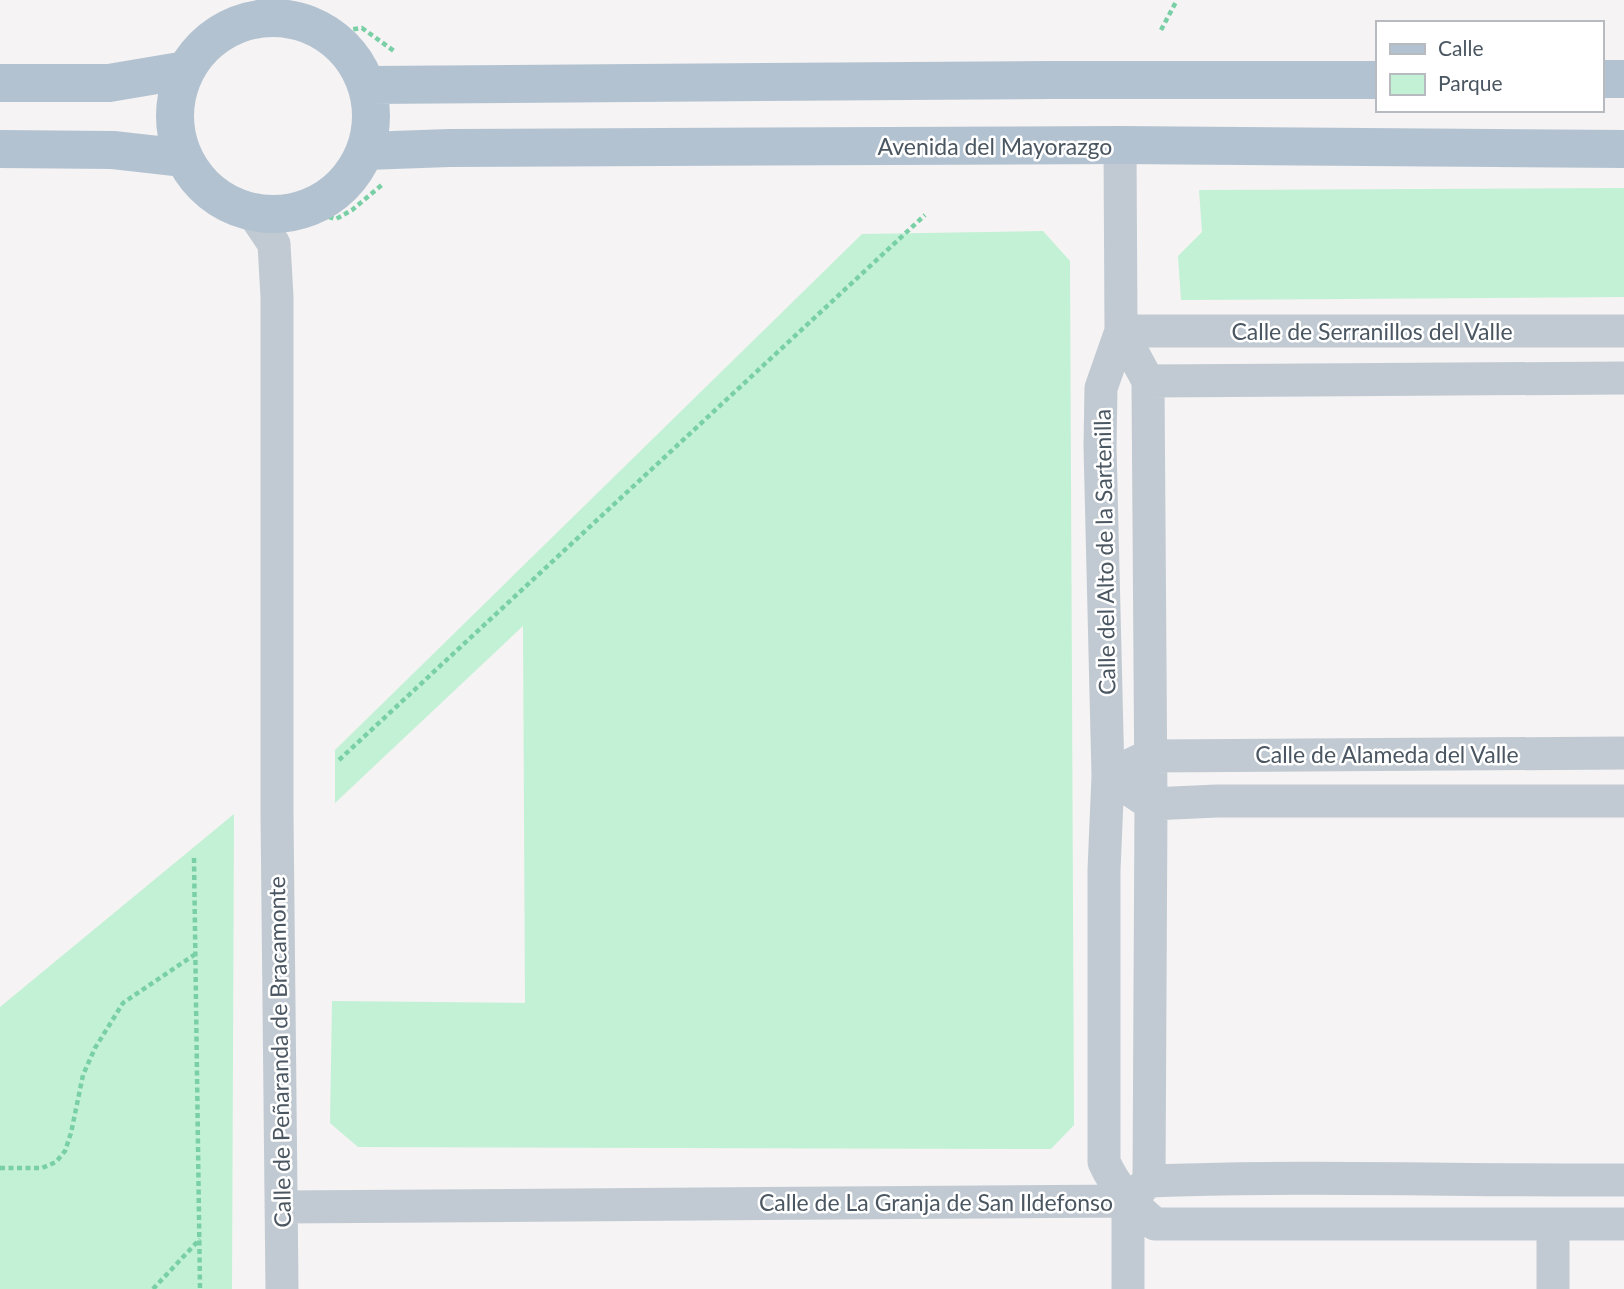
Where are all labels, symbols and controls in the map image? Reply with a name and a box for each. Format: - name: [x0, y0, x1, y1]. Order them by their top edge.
- legend: [1376, 21, 1603, 112]
- text: Calle: [1438, 35, 1483, 60]
- text: Parque: [1438, 70, 1503, 95]
- street label: Avenida del Mayorazgo: [878, 132, 1112, 160]
- street label: Calle de Serranillos del Valle: [1231, 317, 1513, 345]
- street label: Calle del Alto de la Sartenilla: [1088, 409, 1120, 695]
- street label: Calle de Alameda del Valle: [1255, 740, 1519, 768]
- street label: Calle de Peñaranda de Bracamonte: [262, 876, 296, 1228]
- street label: Calle de La Granja de San Ildefonso: [759, 1188, 1113, 1216]

